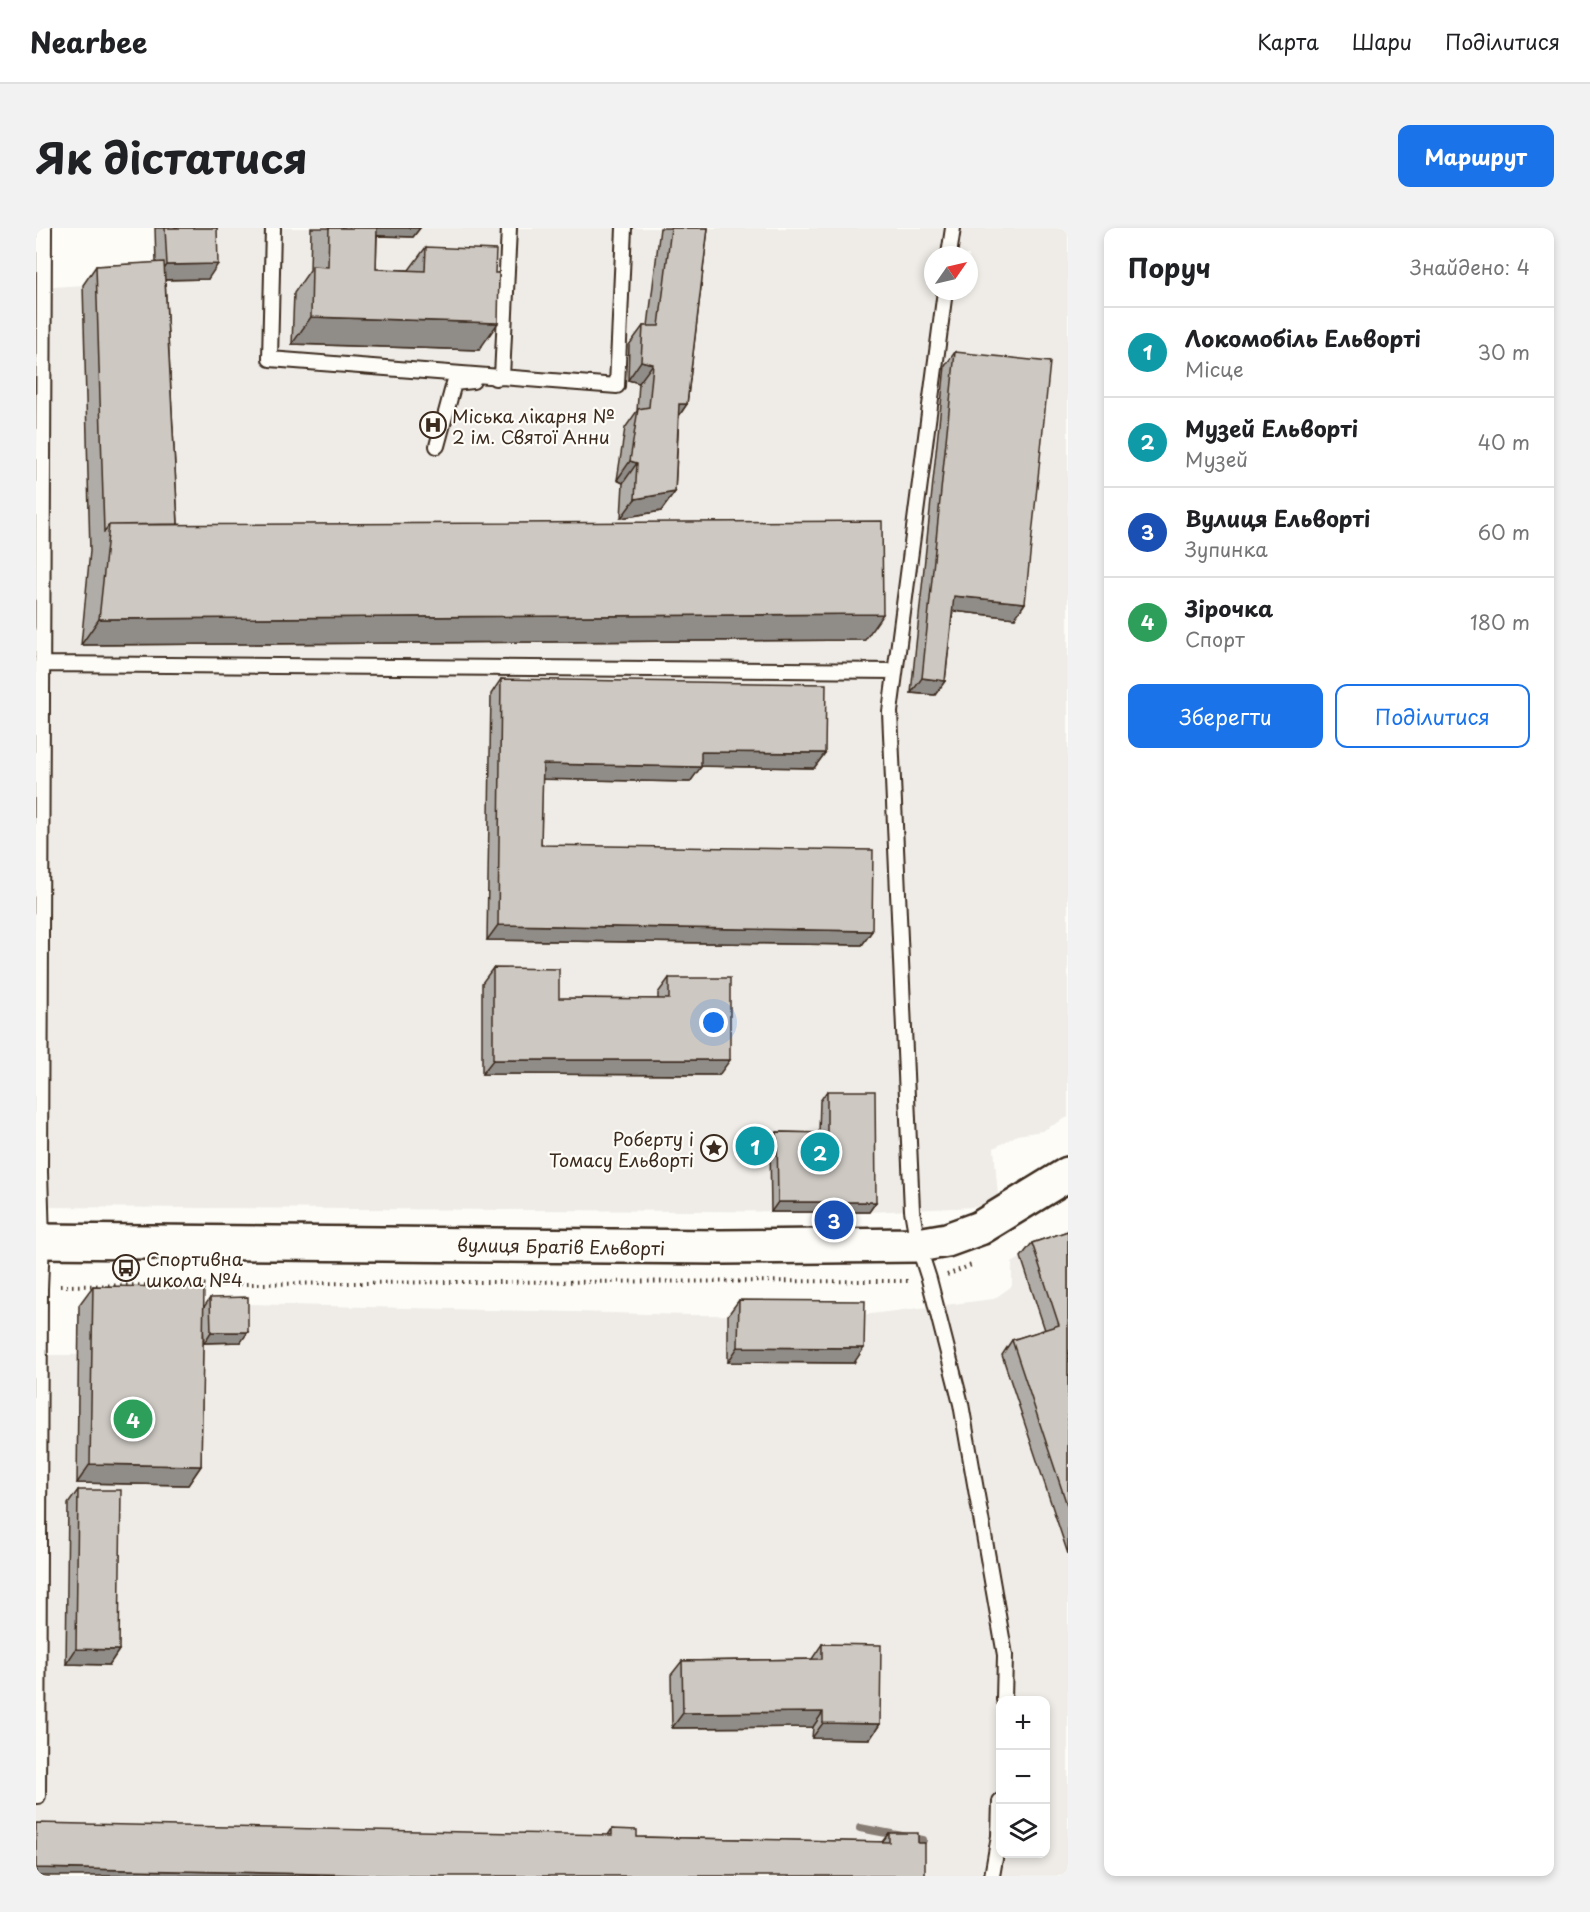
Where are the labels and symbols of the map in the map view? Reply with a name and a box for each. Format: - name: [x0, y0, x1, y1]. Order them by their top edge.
- north arrow: [924, 246, 978, 300]
- place label: Міська лікарня № 2 ім. Святої Анни: [452, 402, 615, 450]
- hospital icon: Міська лікарня № 2 ім. Святої Анни: [418, 410, 448, 440]
- your location: [699, 1008, 728, 1037]
- pin: 1: [736, 1124, 774, 1168]
- place label: Роберту і Томасу Ельворті: [549, 1125, 694, 1173]
- pin: 2: [800, 1130, 840, 1174]
- place icon: Роберту і Томасу Ельворті: [699, 1133, 729, 1163]
- pin: 3: [814, 1198, 854, 1242]
- street label: вулиця Братів Ельворті: [457, 1231, 665, 1261]
- place label: Спортивна школа №4: [146, 1245, 244, 1293]
- bus stop icon: Спортивна школа №4: [111, 1253, 141, 1283]
- pin: 4: [114, 1396, 152, 1442]

